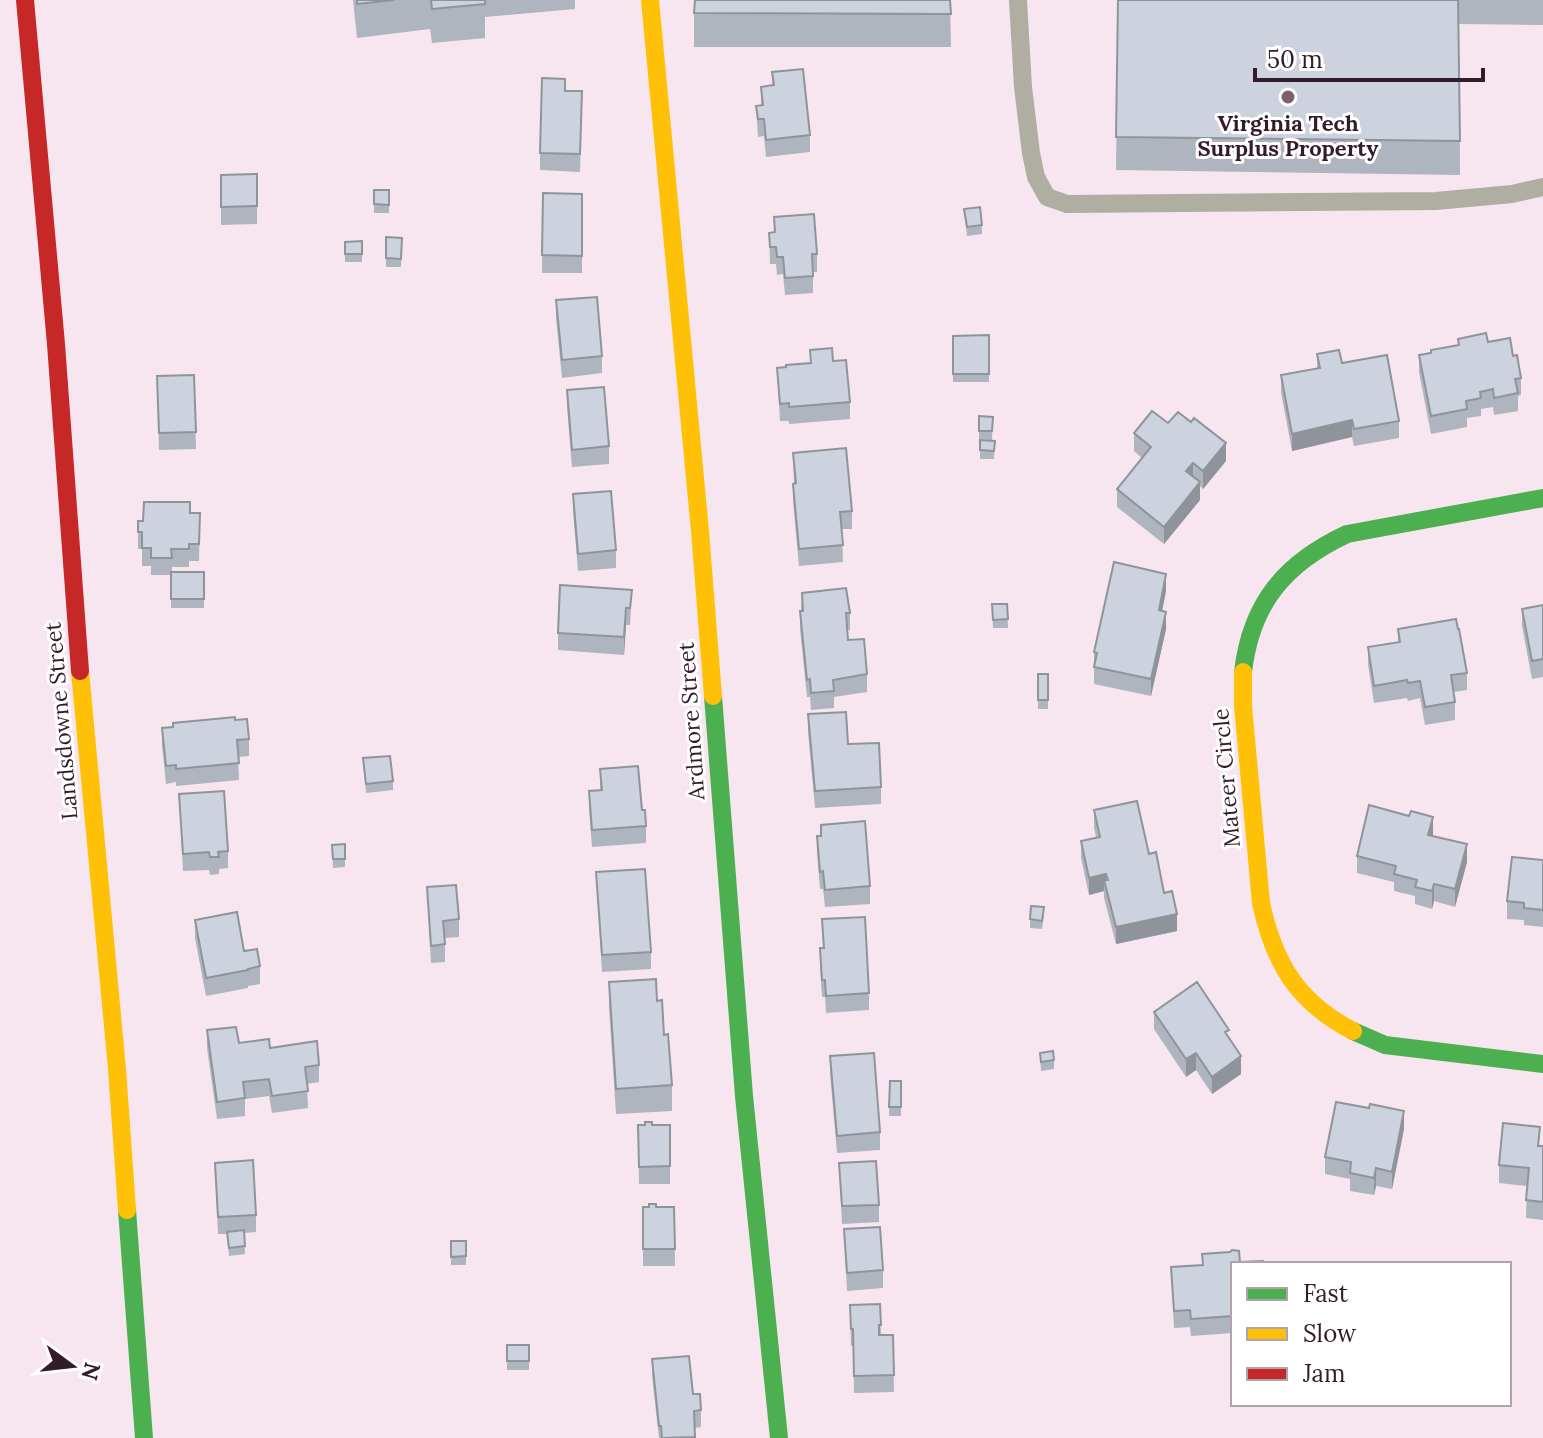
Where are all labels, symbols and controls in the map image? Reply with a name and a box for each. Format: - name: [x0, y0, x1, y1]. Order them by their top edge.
- scale bar: [1255, 32, 1483, 82]
- text: 50 m: [1267, 44, 1323, 75]
- marker: Virginia Tech Surplus Property: [1279, 88, 1297, 106]
- place label: Virginia Tech Surplus Property: [1198, 109, 1379, 162]
- street label: Landsdowne Street: [38, 621, 84, 821]
- street label: Ardmore Street: [671, 641, 711, 802]
- street label: Mateer Circle: [1206, 707, 1246, 849]
- legend: [1231, 1262, 1511, 1406]
- text: Fast: [1303, 1278, 1349, 1309]
- text: Slow: [1303, 1318, 1357, 1349]
- north arrow: [32, 1326, 112, 1406]
- text: Jam: [1302, 1358, 1345, 1389]
- text: N: [76, 1359, 107, 1383]

